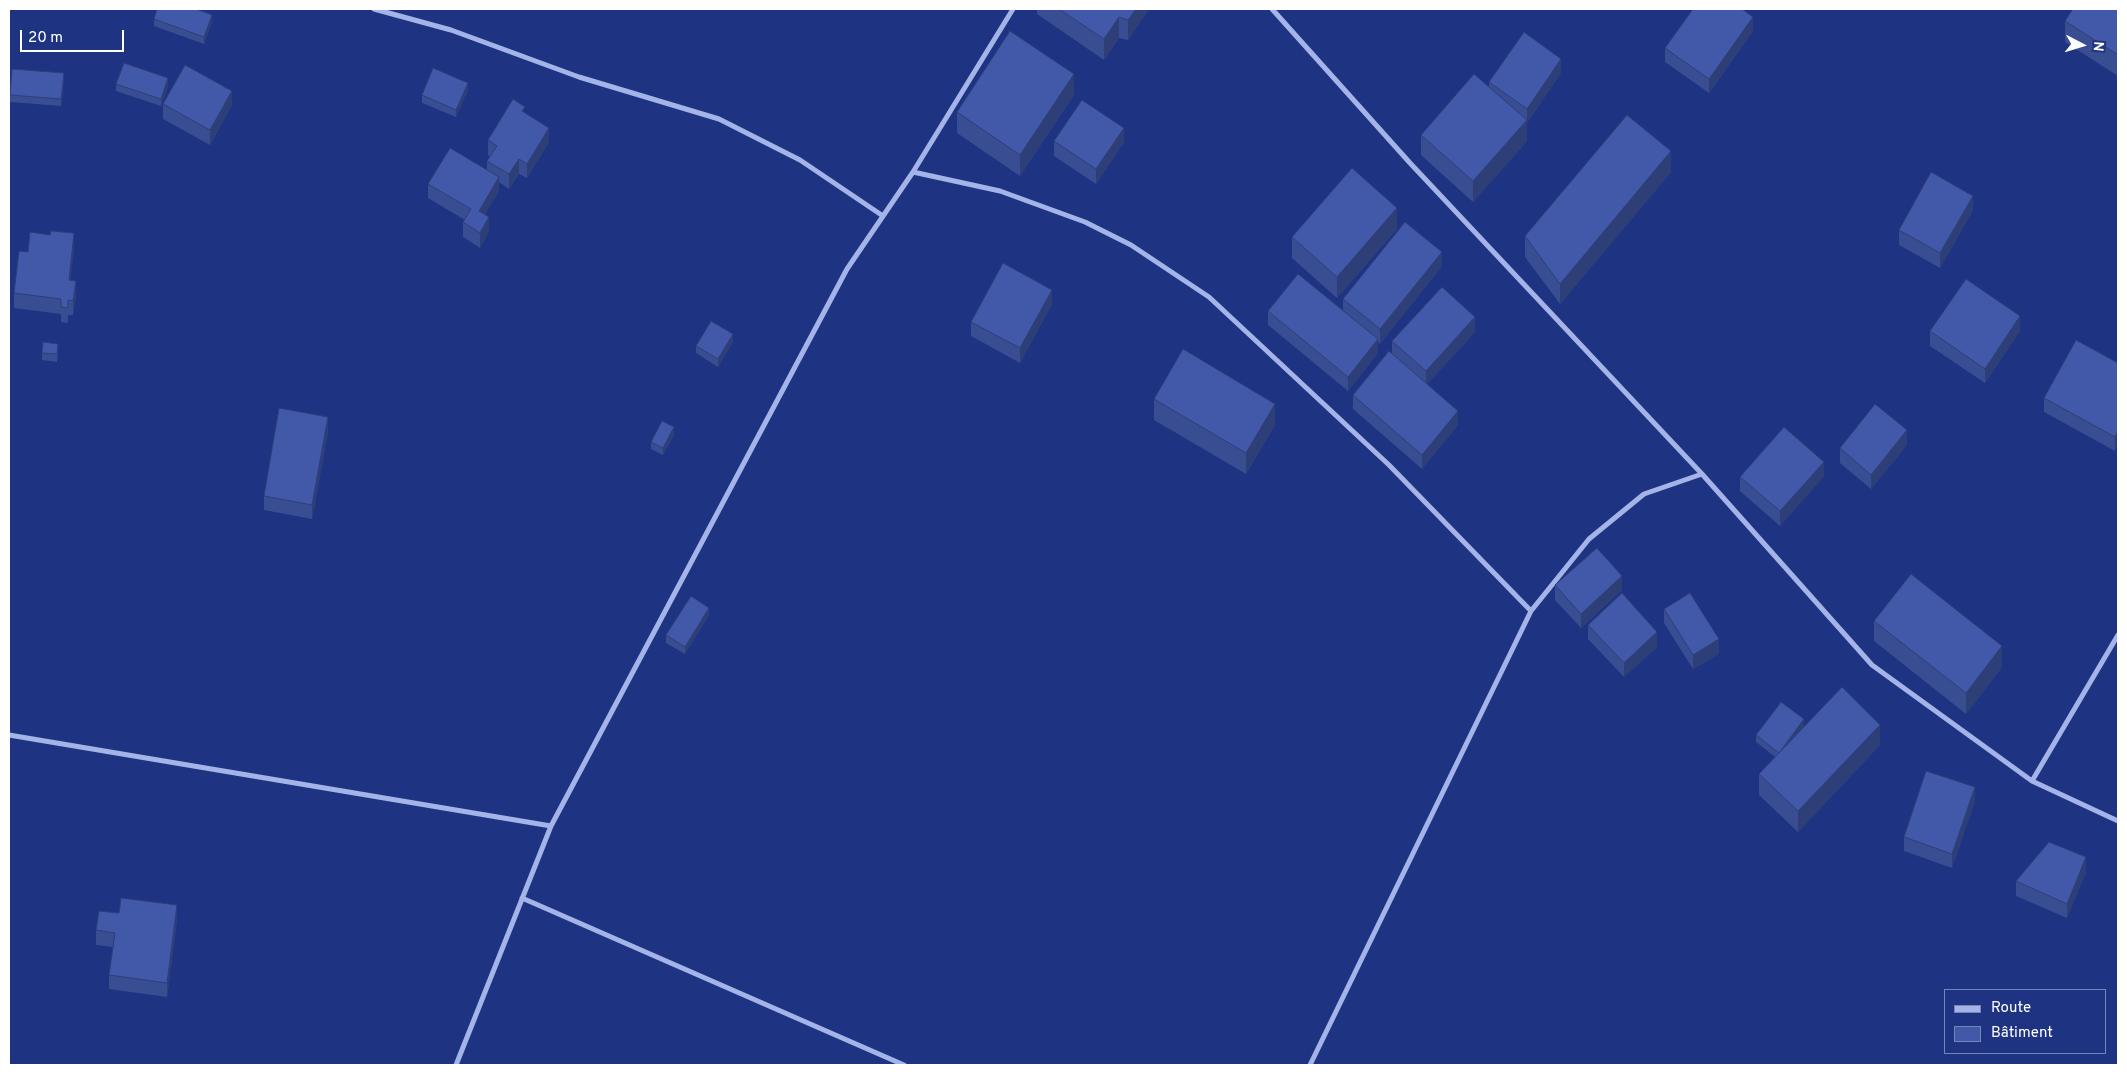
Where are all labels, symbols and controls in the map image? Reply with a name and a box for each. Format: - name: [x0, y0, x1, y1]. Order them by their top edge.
- scale bar: [22, 20, 126, 52]
- north arrow: [2057, 20, 2107, 70]
- text: 20 m: [28, 29, 63, 48]
- text: N: [2089, 41, 2106, 52]
- legend: [1944, 989, 2107, 1054]
- text: Route: [1991, 999, 2031, 1018]
- text: Bâtiment: [1991, 1024, 2053, 1043]

